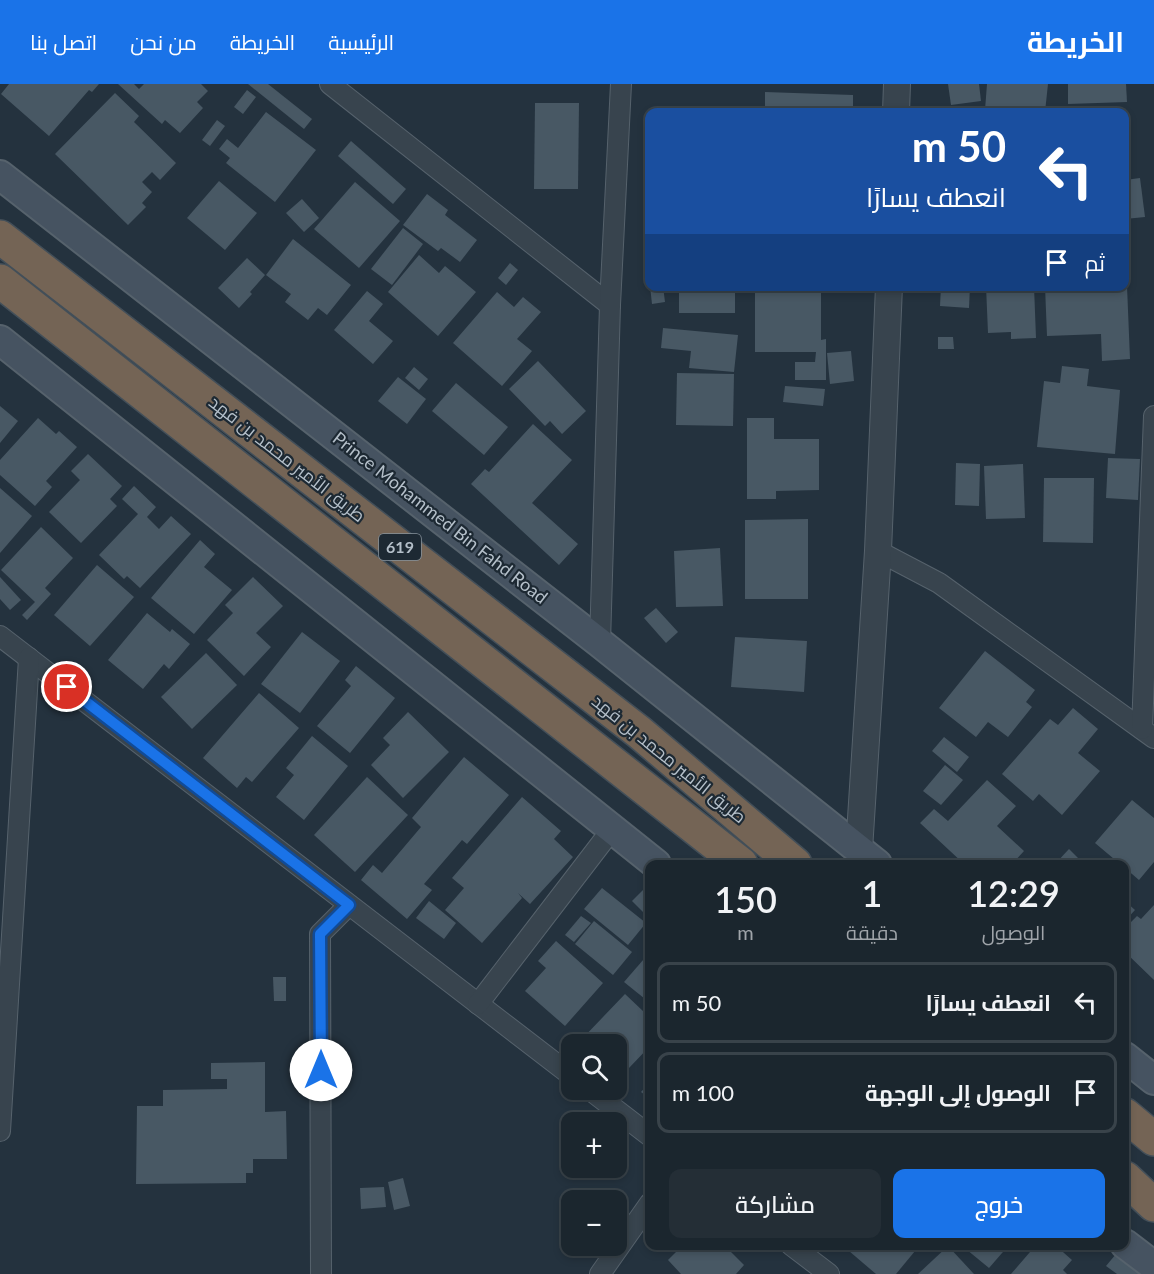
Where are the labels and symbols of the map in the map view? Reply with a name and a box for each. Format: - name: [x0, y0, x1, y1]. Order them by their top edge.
- street label: طريق الأمير محمد بن فهد: [204, 390, 370, 528]
- street label: Prince Mohammed Bin Fahd Road: [329, 427, 552, 608]
- road number: 619: [379, 534, 421, 560]
- pin: [41, 661, 92, 712]
- street label: طريق الأمير محمد بن فهد: [587, 689, 751, 829]
- position arrow: [289, 1038, 353, 1102]

